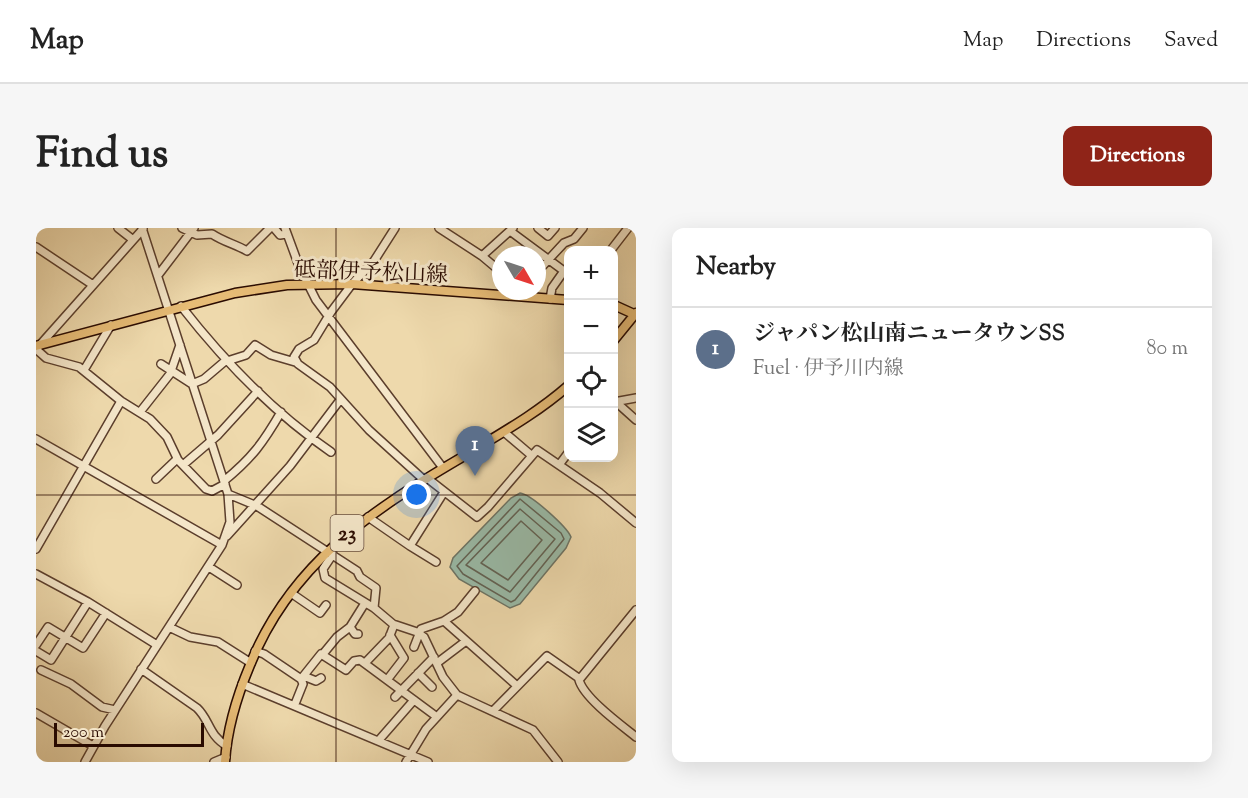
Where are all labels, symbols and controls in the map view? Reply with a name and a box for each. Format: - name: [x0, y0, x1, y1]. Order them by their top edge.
- text: Map: [30, 21, 84, 61]
- text: Map: [963, 26, 1003, 56]
- text: Directions: [1036, 26, 1131, 56]
- text: Saved: [1164, 26, 1218, 56]
- text: Find us: [36, 126, 168, 186]
- button: Directions: [1063, 126, 1212, 186]
- north arrow: [492, 246, 546, 300]
- map controls: [564, 246, 618, 462]
- button: +: [564, 246, 618, 300]
- text: Nearby: [696, 249, 776, 286]
- street label: 砥部伊予松山線: [293, 255, 448, 293]
- button: −: [564, 300, 618, 354]
- text: ジャパン松山南ニュータウンSS: [753, 319, 1065, 351]
- text: 1: [712, 335, 719, 364]
- text: 80 m: [1147, 335, 1188, 364]
- button: locate: [564, 354, 618, 408]
- text: Fuel · 伊予川内線: [753, 355, 904, 384]
- button: layers: [564, 408, 618, 462]
- pin: 1: [456, 426, 494, 476]
- your location: [402, 480, 431, 509]
- road number: 23: [330, 515, 364, 551]
- scale bar: [54, 720, 204, 748]
- text: 200 m: [63, 722, 104, 745]

